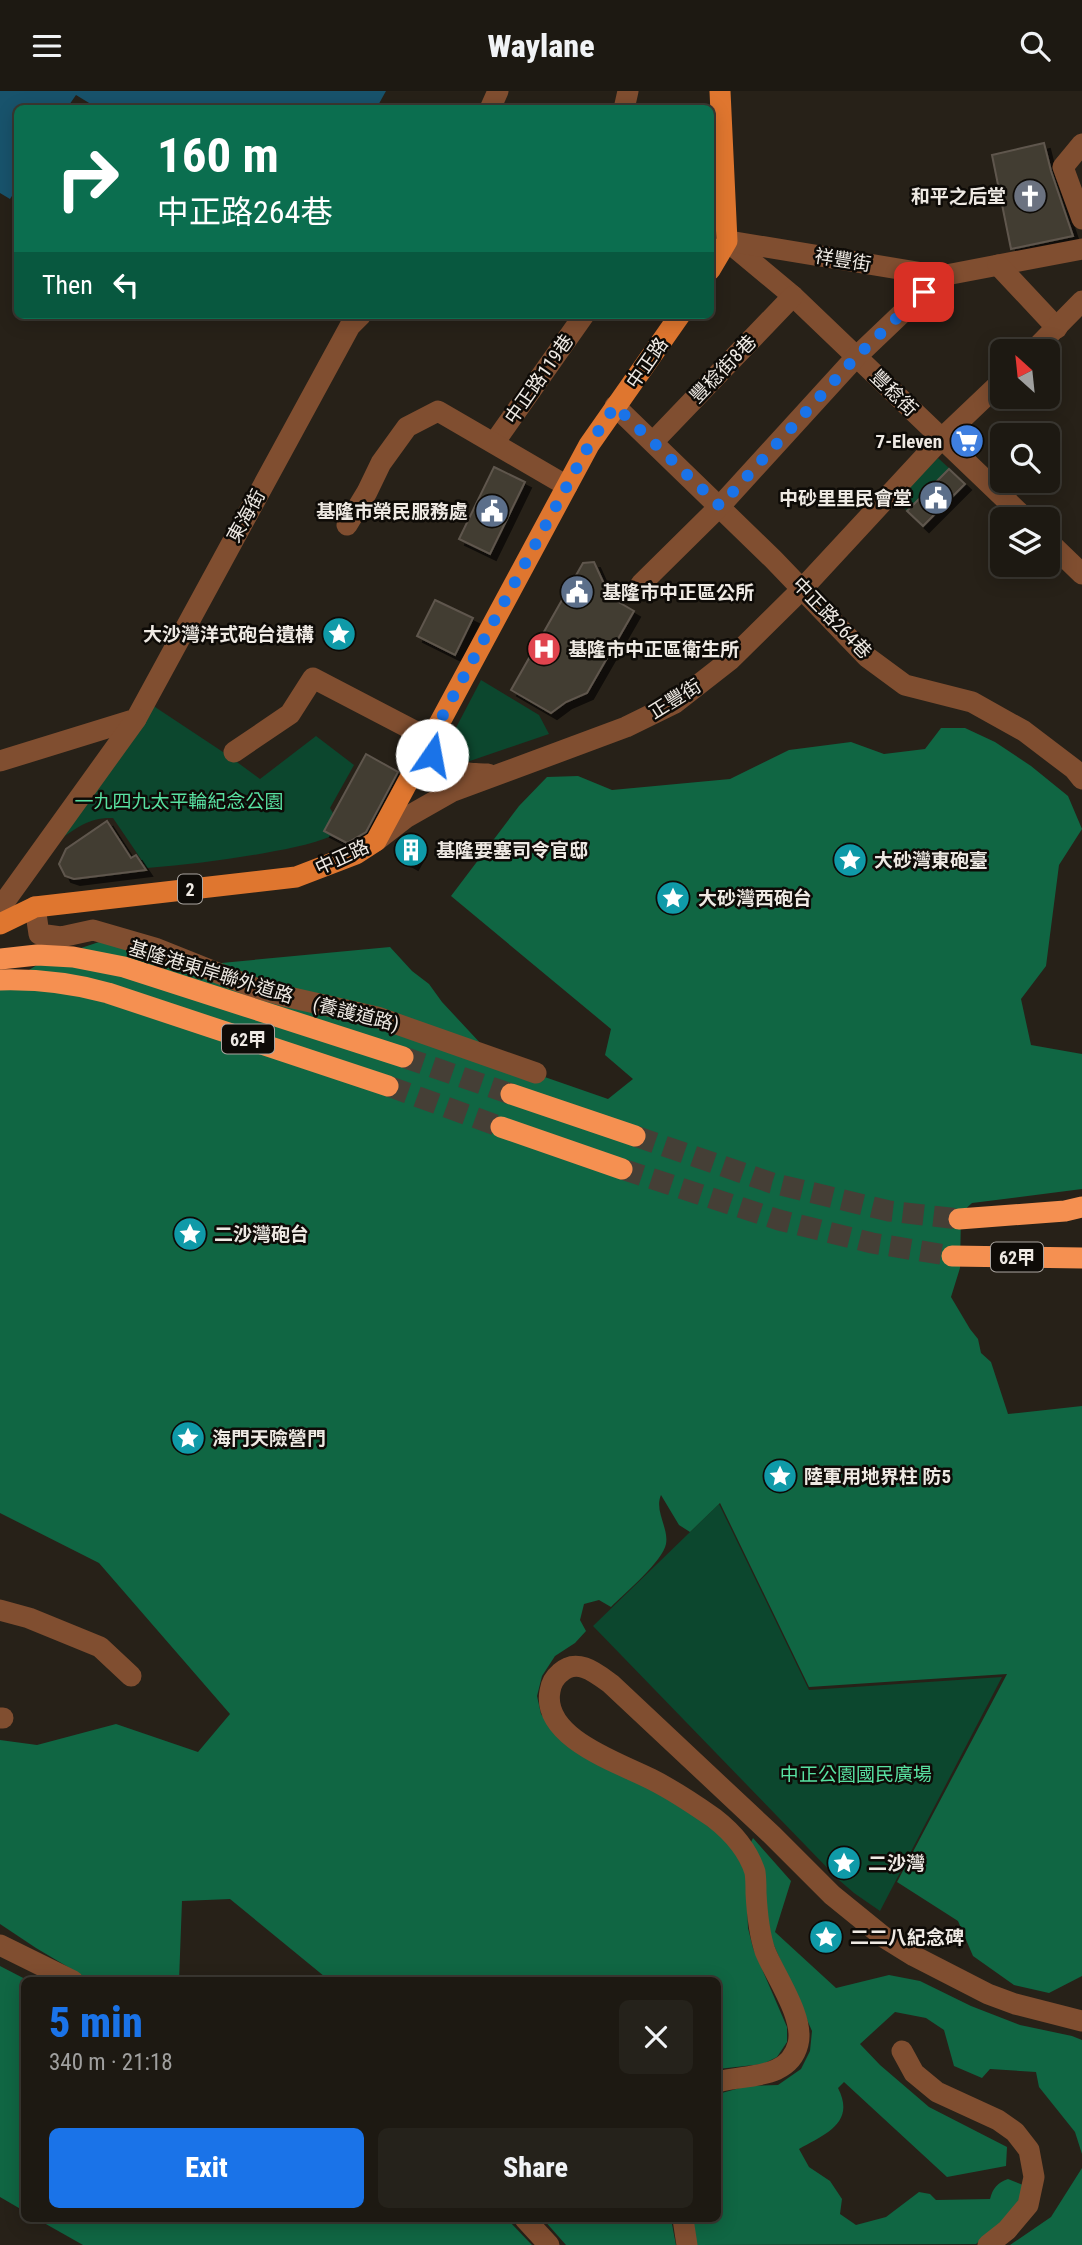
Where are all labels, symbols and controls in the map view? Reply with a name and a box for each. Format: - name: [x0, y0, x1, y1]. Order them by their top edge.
- icon: menu: [28, 27, 66, 65]
- text: Waylane: [487, 27, 595, 65]
- icon: search: [1016, 27, 1054, 65]
- text: 160 m: [157, 127, 279, 184]
- icon: right: [42, 133, 133, 224]
- church icon: 和平之后堂: [1011, 177, 1049, 215]
- place label: 和平之后堂: [911, 185, 1006, 208]
- text: 中正路264巷: [157, 193, 332, 231]
- street label: 祥豐街: [813, 244, 873, 276]
- pin: [894, 262, 954, 322]
- icon: left: [107, 266, 145, 304]
- text: Then: [42, 270, 93, 300]
- icon: arrive: [905, 273, 943, 311]
- street label: 中正路119巷: [500, 330, 578, 428]
- street label: 豐稔街8巷: [685, 330, 761, 408]
- street label: 中正路: [621, 333, 673, 393]
- north arrow: [990, 339, 1060, 409]
- map controls: [990, 339, 1060, 577]
- street label: 豐稔街: [866, 365, 922, 421]
- supermarket icon: 7-Eleven: [948, 422, 986, 460]
- button: search: [990, 423, 1060, 493]
- place label: 7-Eleven: [876, 430, 942, 453]
- public building icon: 中砂里里民會堂: [917, 479, 955, 517]
- street label: 東海街: [222, 485, 270, 547]
- place label: 中砂里里民會堂: [779, 487, 912, 510]
- public building icon: 基隆市榮民服務處: [473, 492, 511, 530]
- place label: 基隆市榮民服務處: [316, 500, 468, 523]
- button: layers: [990, 507, 1060, 577]
- public building icon: 基隆市中正區公所: [558, 573, 596, 611]
- street label: 中正路264巷: [788, 573, 876, 663]
- place label: 基隆市中正區公所: [602, 581, 754, 604]
- place icon: 大沙灣洋式砲台遺構: [320, 615, 358, 653]
- place label: 大沙灣洋式砲台遺構: [143, 623, 314, 646]
- hospital icon: 基隆市中正區衛生所: [525, 630, 563, 668]
- place label: 基隆市中正區衛生所: [568, 638, 739, 661]
- street label: 正豐街: [645, 674, 705, 724]
- position arrow: [395, 718, 469, 792]
- park label: 一九四九太平輪紀念公園: [74, 790, 284, 813]
- building icon: 基隆要塞司令官邸: [392, 831, 430, 869]
- street label: 中正路: [311, 835, 373, 879]
- place label: 基隆要塞司令官邸: [436, 839, 588, 862]
- place icon: 大砂灣東砲臺: [831, 841, 869, 879]
- place label: 大砂灣東砲臺: [874, 849, 988, 872]
- road number: 2: [178, 875, 202, 903]
- place icon: 大砂灣西砲台: [654, 879, 692, 917]
- place label: 大砂灣西砲台: [698, 887, 812, 910]
- street label: 基隆港東岸聯外道路: [126, 936, 296, 1008]
- street label: (養護道路): [311, 992, 401, 1036]
- road number: 62甲: [222, 1024, 274, 1053]
- place icon: 二沙灣砲台: [171, 1215, 209, 1253]
- place label: 二沙灣砲台: [214, 1223, 309, 1246]
- road number: 62甲: [991, 1243, 1043, 1272]
- place icon: 海門天險營門: [169, 1419, 207, 1457]
- place label: 海門天險營門: [212, 1427, 326, 1450]
- place icon: 陸軍用地界柱 防5: [761, 1457, 799, 1495]
- place label: 陸軍用地界柱 防5: [804, 1465, 951, 1488]
- park label: 中正公園國民廣場: [780, 1763, 932, 1786]
- place icon: 二沙灣: [825, 1844, 863, 1882]
- place label: 二沙灣: [868, 1852, 925, 1875]
- place icon: 二二八紀念碑: [807, 1918, 845, 1956]
- place label: 二二八紀念碑: [850, 1926, 964, 1949]
- text: 5 min: [49, 1998, 143, 2047]
- button: close: [619, 2000, 693, 2074]
- text: 340 m · 21:18: [49, 2049, 173, 2076]
- button: Exit: [49, 2128, 364, 2208]
- button: Share: [378, 2128, 693, 2208]

